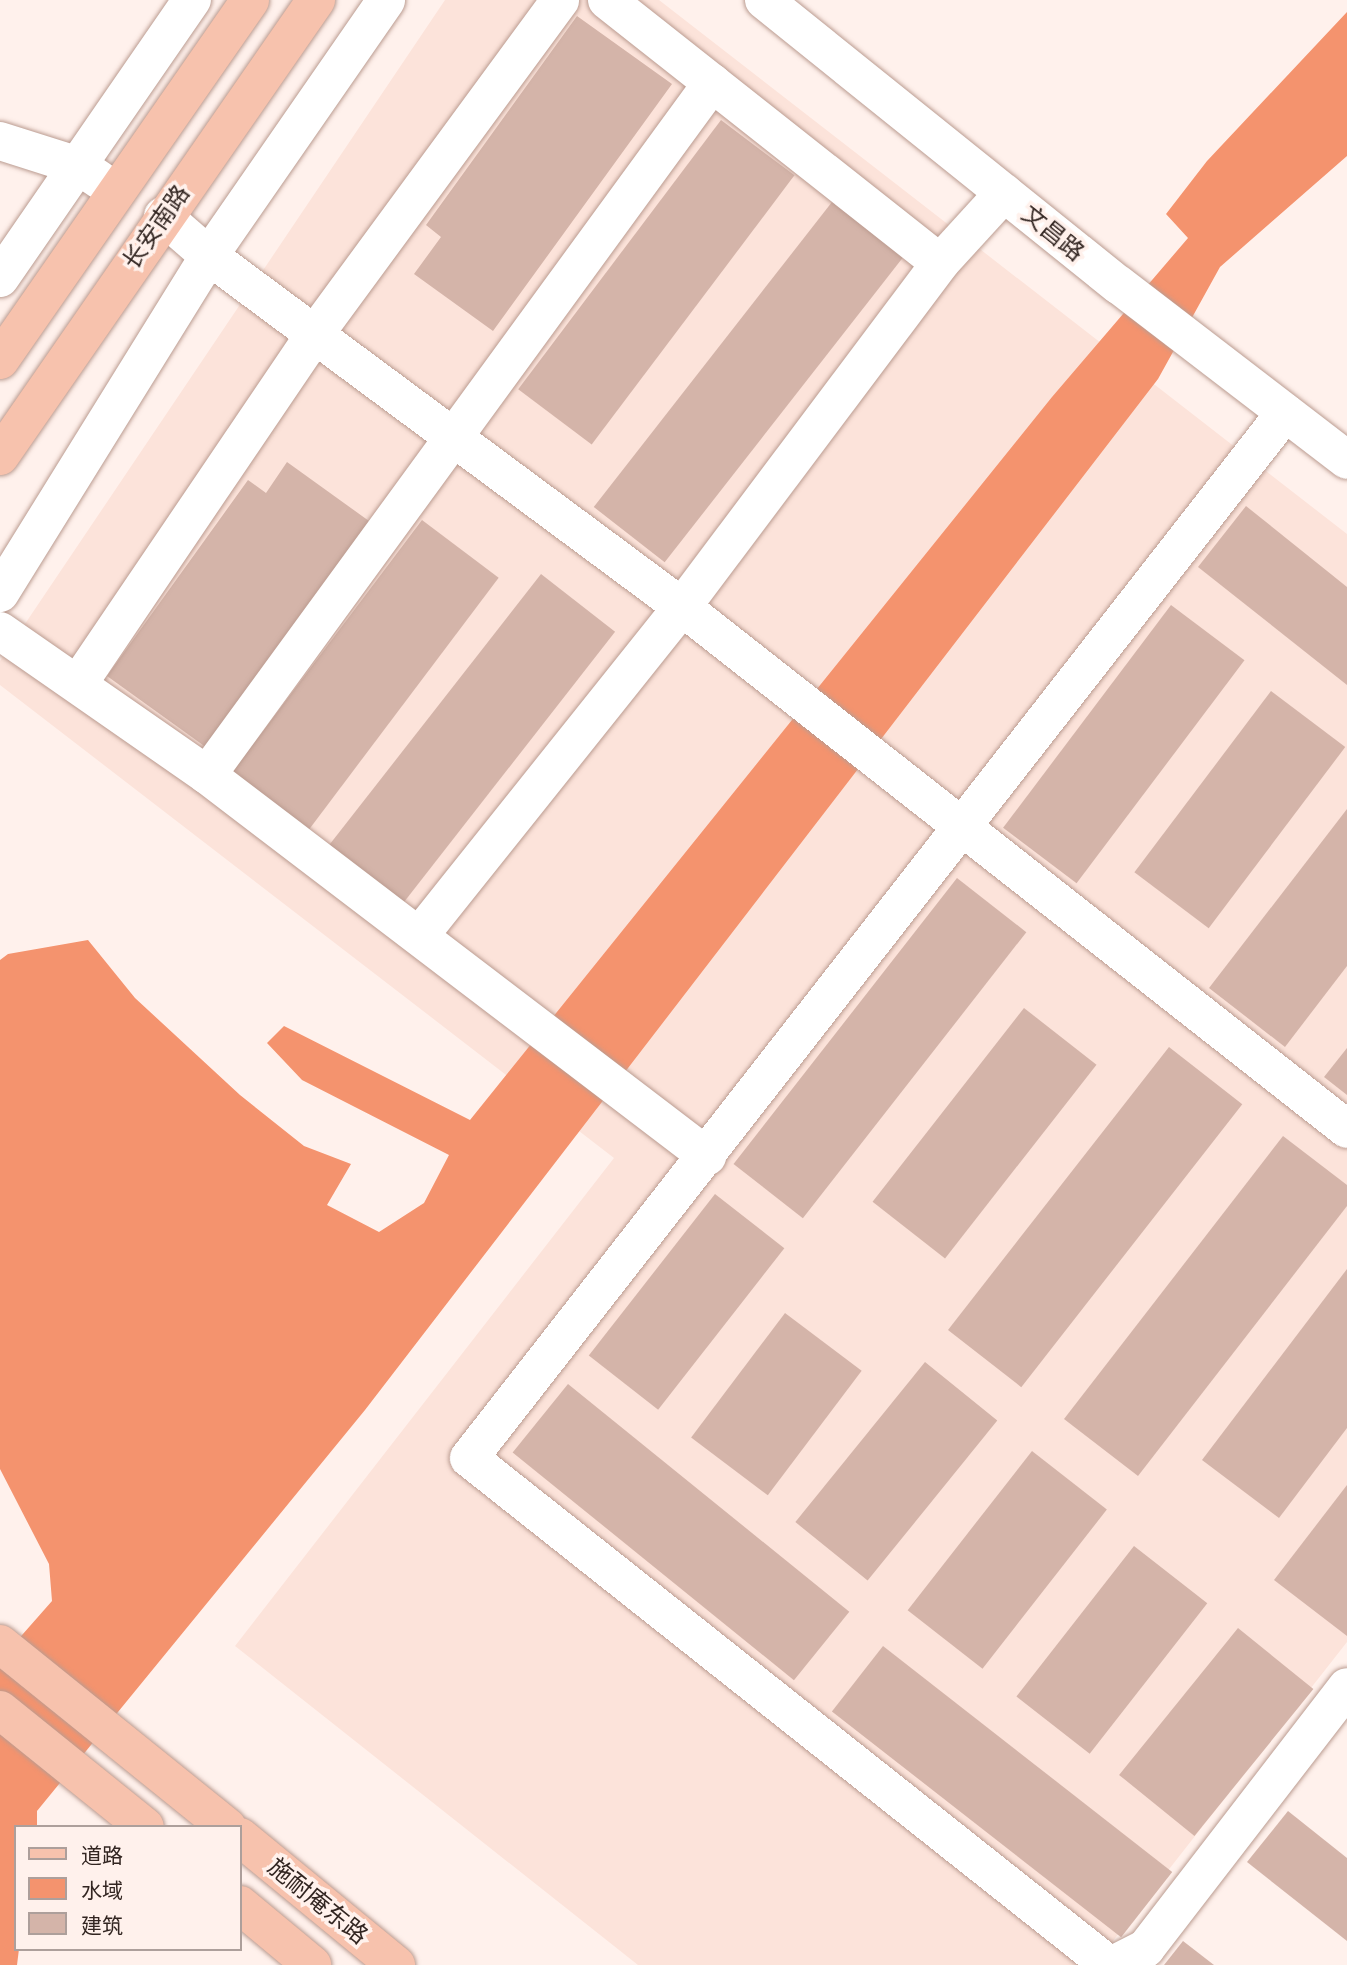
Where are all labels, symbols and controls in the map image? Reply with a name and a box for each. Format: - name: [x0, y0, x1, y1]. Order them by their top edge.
- street label: 长安南路: [117, 179, 195, 275]
- street label: 文昌路: [1016, 199, 1090, 267]
- legend: [14, 1825, 242, 1951]
- text: 道路: [81, 1842, 123, 1869]
- street label: 施耐庵东路: [262, 1852, 374, 1950]
- text: 水域: [81, 1877, 123, 1904]
- text: 建筑: [81, 1912, 123, 1939]

